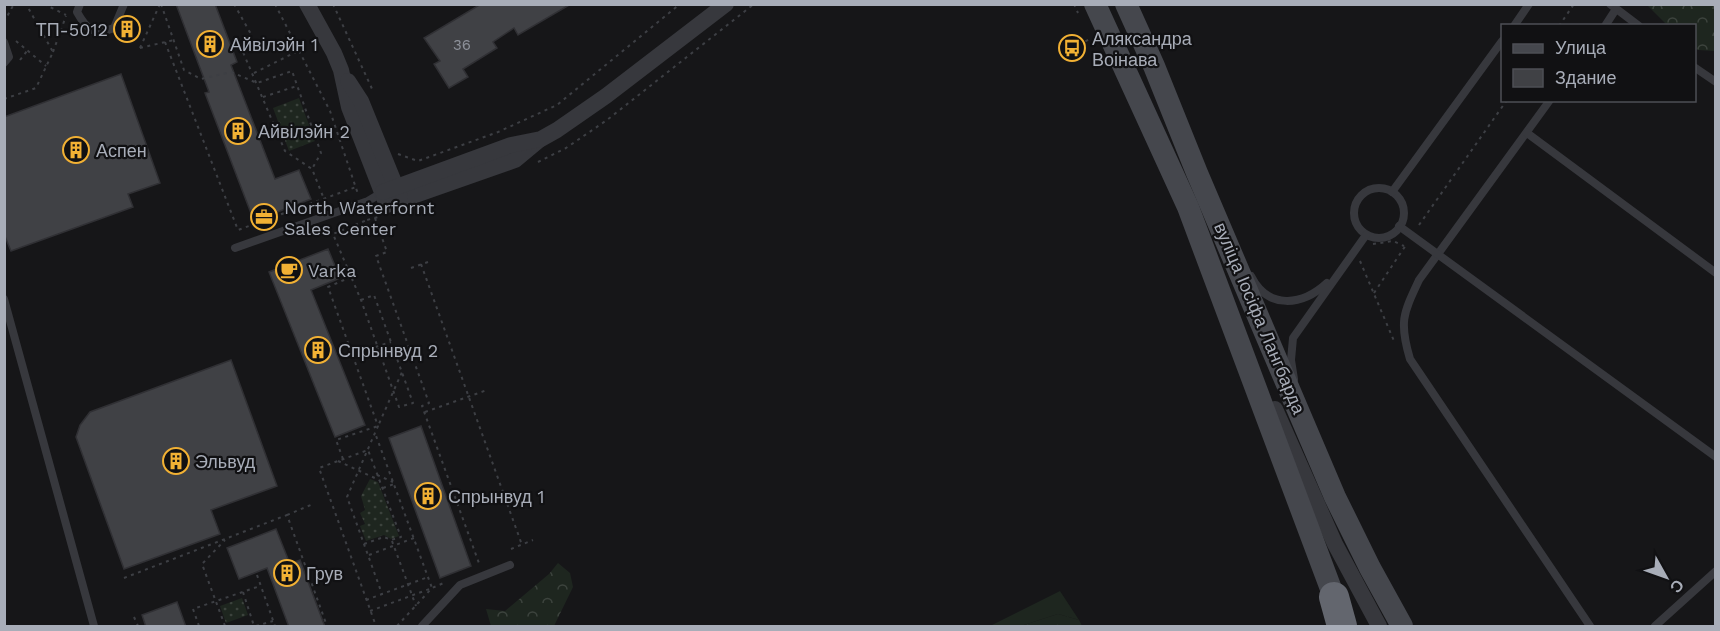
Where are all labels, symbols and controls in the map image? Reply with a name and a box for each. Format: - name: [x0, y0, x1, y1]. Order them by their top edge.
- building icon: ТП-5012: [112, 14, 142, 44]
- place label: ТП-5012: [36, 19, 108, 40]
- legend: [1501, 24, 1696, 102]
- place label: Аляксандра Воінава: [1092, 28, 1193, 70]
- building icon: Айвілэйн 1: [195, 29, 225, 59]
- bus stop icon: Аляксандра Воінава: [1057, 33, 1087, 63]
- place label: Айвілэйн 1: [230, 34, 318, 55]
- house number: 36: [453, 36, 471, 54]
- text: Улица: [1555, 37, 1607, 58]
- text: Здание: [1555, 67, 1616, 88]
- building icon: Айвілэйн 2: [223, 116, 253, 146]
- place label: Айвілэйн 2: [258, 121, 350, 142]
- building icon: Аспен: [61, 135, 91, 165]
- place label: Аспен: [96, 140, 147, 161]
- place label: North Waterfornt Sales Center: [284, 197, 435, 239]
- office icon: North Waterfornt Sales Center: [249, 202, 279, 232]
- street label: вуліца Іосіфа Лангбарда: [1210, 219, 1310, 418]
- cafe icon: Varka: [274, 255, 304, 285]
- place label: Varka: [308, 260, 356, 281]
- building icon: Спрынвуд 2: [303, 335, 333, 365]
- place label: Спрынвуд 2: [338, 340, 438, 361]
- building icon: Эльвуд: [161, 446, 191, 476]
- place label: Эльвуд: [195, 451, 256, 472]
- building icon: Спрынвуд 1: [413, 481, 443, 511]
- place label: Спрынвуд 1: [448, 486, 545, 507]
- north arrow: [1636, 547, 1696, 607]
- building icon: Грув: [272, 558, 302, 588]
- place label: Грув: [306, 563, 343, 584]
- text: С: [1666, 576, 1688, 597]

